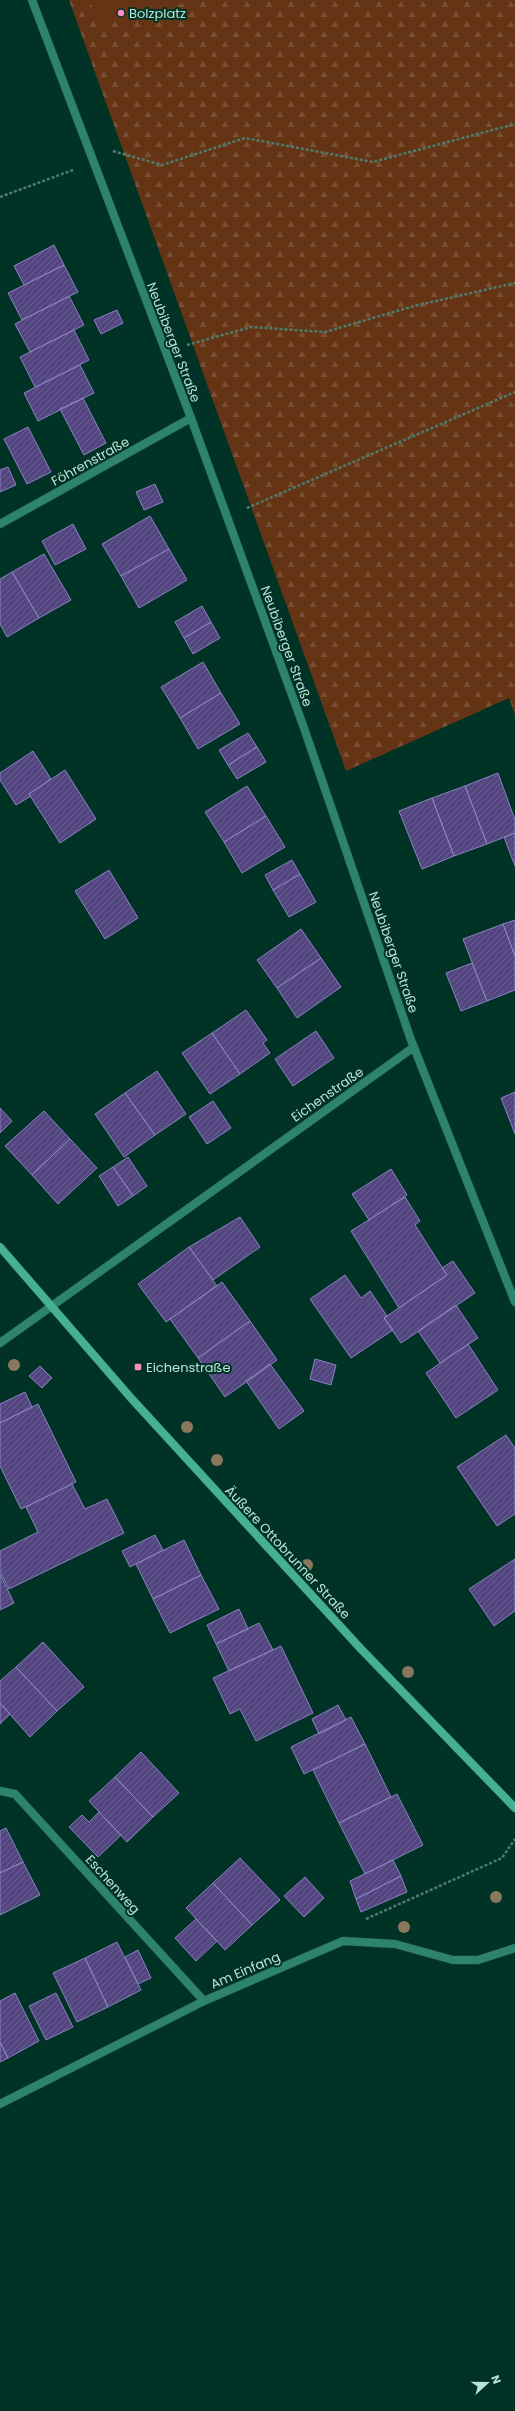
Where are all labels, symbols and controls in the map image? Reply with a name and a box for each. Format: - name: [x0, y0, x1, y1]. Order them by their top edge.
- place label: Bolzplatz: [129, 4, 186, 23]
- marker: Bolzplatz: [116, 8, 126, 18]
- street label: Neubiberger Straße: [142, 279, 205, 405]
- street label: Föhrenstraße: [48, 432, 133, 491]
- street label: Neubiberger Straße: [256, 583, 317, 709]
- street label: Neubiberger Straße: [364, 889, 423, 1015]
- street label: Eichenstraße: [287, 1062, 367, 1126]
- place label: Eichenstraße: [146, 1358, 231, 1377]
- marker: Eichenstraße: [133, 1362, 143, 1372]
- street label: Äußere Ottobrunner Straße: [221, 1481, 355, 1623]
- street label: Eschenweg: [81, 1851, 144, 1918]
- street label: Am Einfang: [207, 1947, 283, 1994]
- north arrow: [467, 2363, 507, 2403]
- text: N: [487, 2373, 505, 2386]

